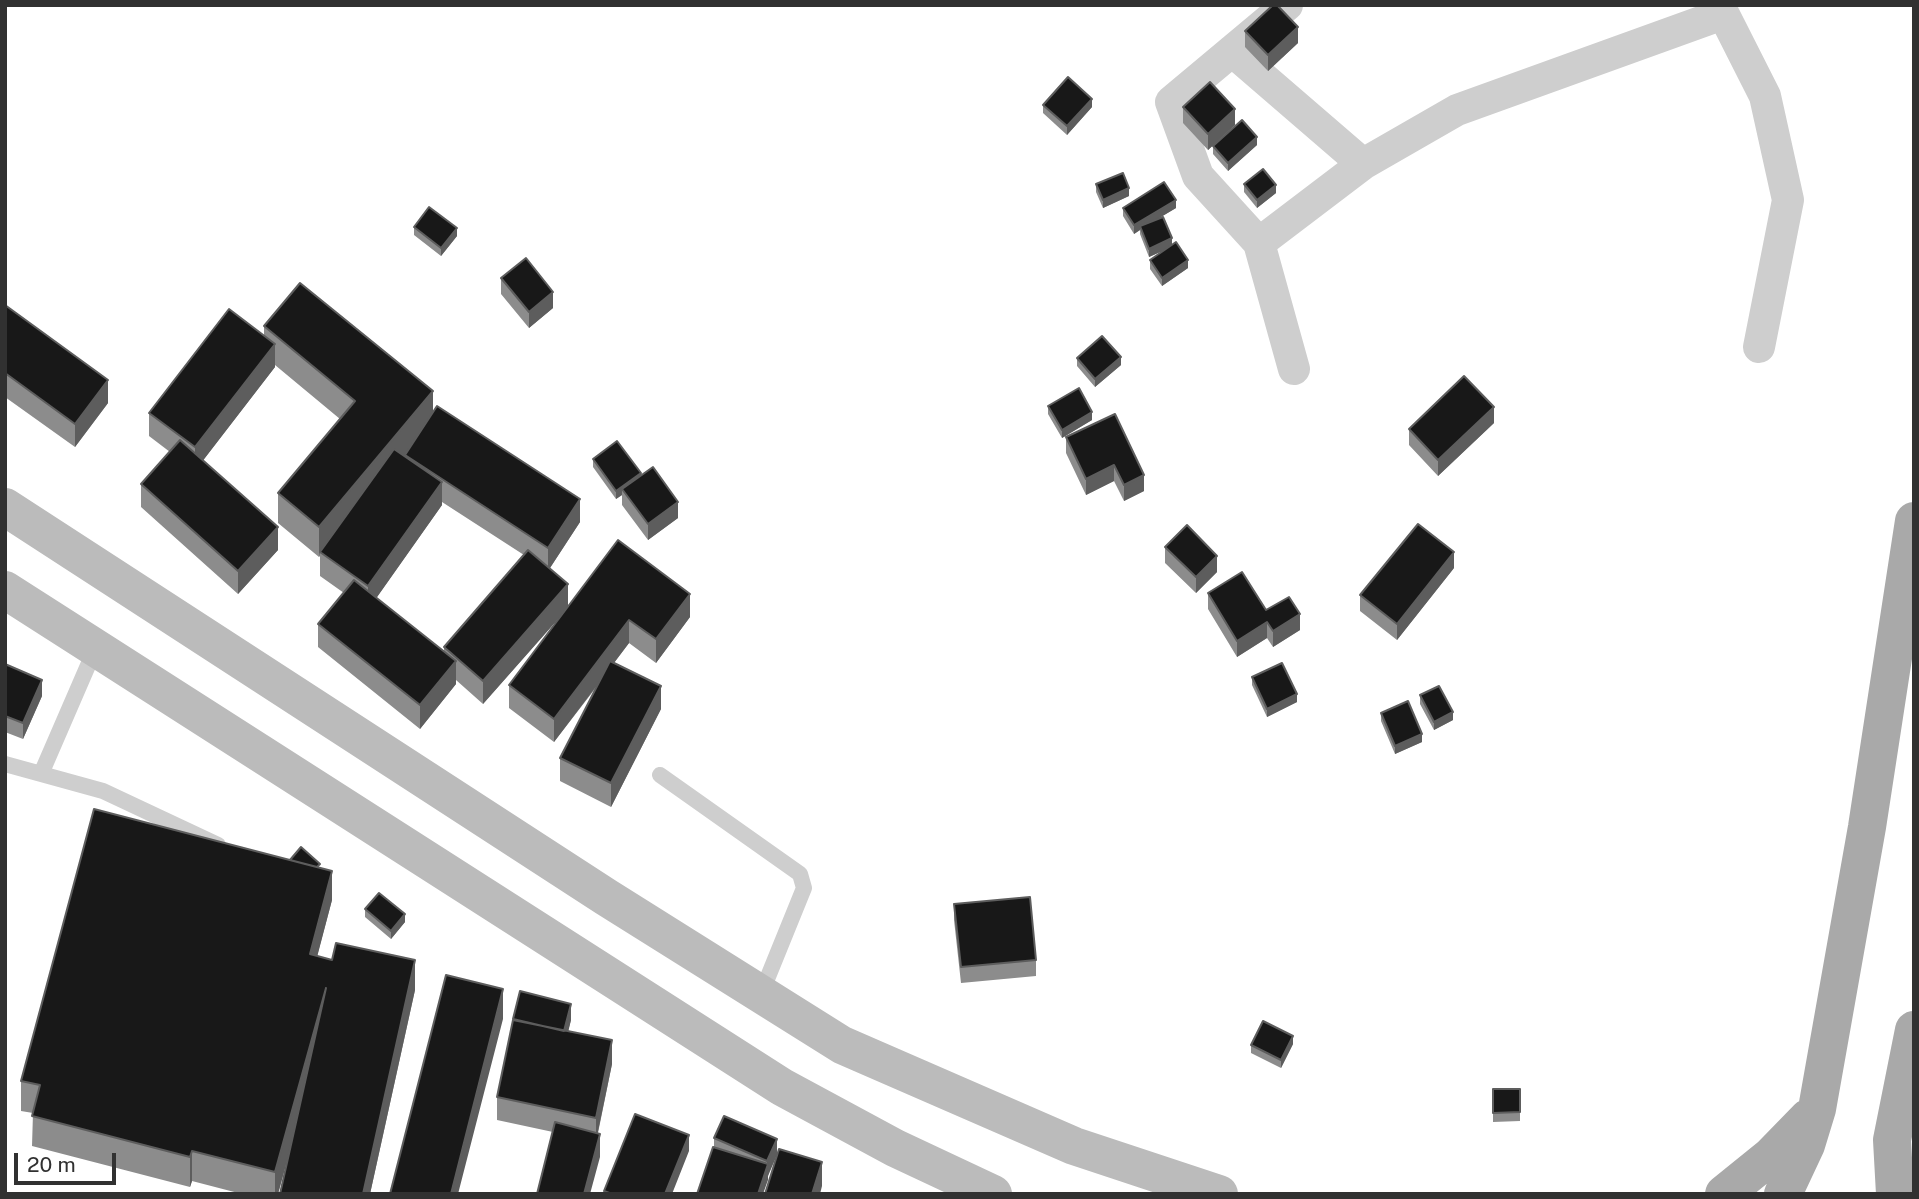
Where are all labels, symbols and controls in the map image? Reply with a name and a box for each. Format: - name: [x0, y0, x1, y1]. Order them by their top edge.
- scale bar: [18, 1140, 119, 1184]
- text: 20 m: [27, 1152, 76, 1177]

